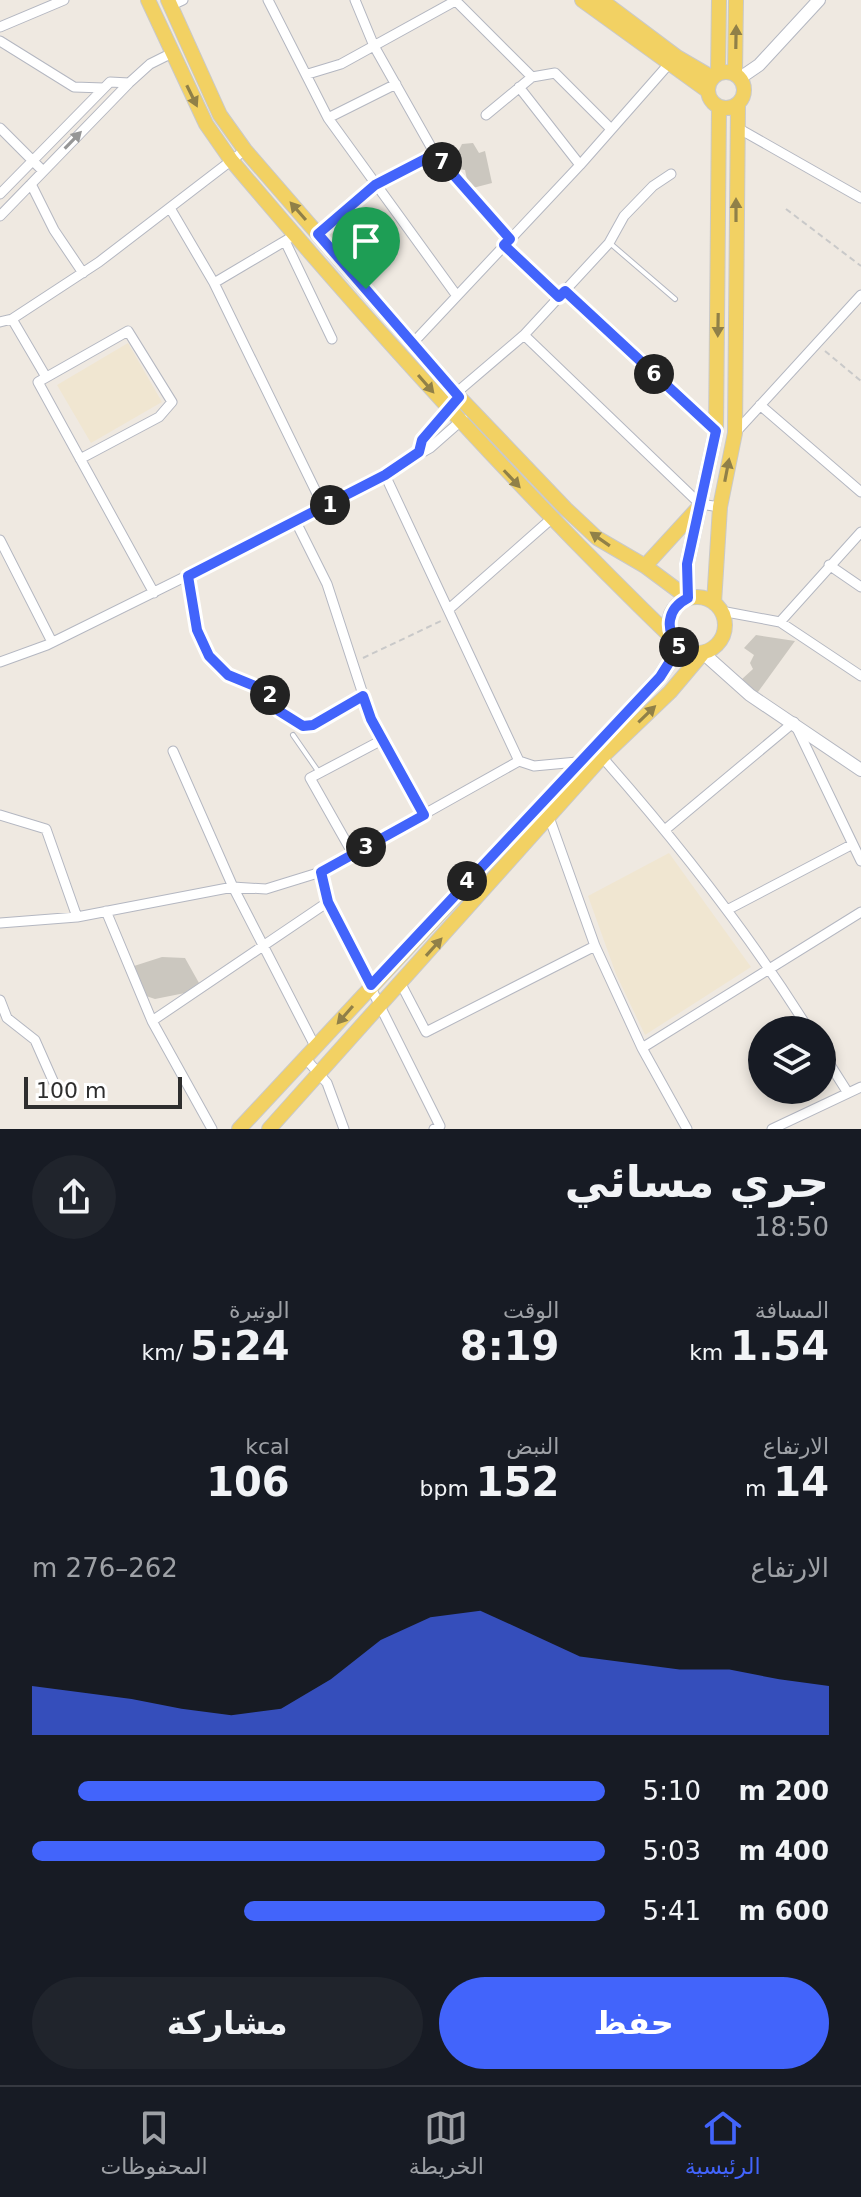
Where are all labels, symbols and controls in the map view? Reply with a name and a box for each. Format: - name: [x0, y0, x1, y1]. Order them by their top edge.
- one-way arrow: [729, 24, 742, 49]
- one-way arrow: [185, 84, 199, 108]
- one-way arrow: [64, 131, 82, 150]
- pin: 7: [422, 142, 462, 182]
- text: 7: [434, 149, 450, 174]
- one-way arrow: [730, 197, 742, 222]
- one-way arrow: [290, 202, 308, 221]
- pin: [332, 207, 400, 289]
- icon: arrive: [344, 219, 388, 263]
- one-way arrow: [712, 313, 724, 338]
- pin: 6: [634, 354, 674, 394]
- text: 6: [646, 361, 662, 386]
- one-way arrow: [417, 374, 434, 394]
- one-way arrow: [721, 457, 734, 482]
- one-way arrow: [503, 469, 521, 488]
- pin: 1: [310, 485, 350, 525]
- text: 1: [322, 492, 338, 517]
- one-way arrow: [590, 532, 611, 547]
- pin: 5: [659, 627, 699, 667]
- text: 5: [671, 634, 687, 659]
- pin: 2: [250, 675, 290, 715]
- text: 2: [262, 682, 278, 707]
- one-way arrow: [637, 705, 656, 724]
- pin: 3: [346, 827, 386, 867]
- text: 3: [358, 834, 374, 859]
- pin: 4: [447, 861, 487, 901]
- text: 4: [459, 868, 475, 893]
- one-way arrow: [425, 937, 442, 957]
- one-way arrow: [336, 1005, 354, 1025]
- map controls: [748, 1016, 836, 1104]
- button: layers: [748, 1016, 836, 1104]
- scale bar: [24, 1073, 182, 1109]
- text: 100 m: [36, 1078, 106, 1103]
- button: share: [32, 1155, 116, 1239]
- text: جري مسائي: [565, 1156, 829, 1207]
- text: 18:50: [754, 1212, 829, 1242]
- text: الوتيرة: [229, 1298, 290, 1323]
- text: الوقت: [503, 1298, 559, 1323]
- text: المسافة: [755, 1298, 829, 1323]
- text: 5:24: [190, 1323, 290, 1369]
- text: 8:19: [460, 1323, 559, 1369]
- text: 1.54: [730, 1323, 829, 1369]
- text: /km: [142, 1340, 190, 1365]
- text: km: [689, 1340, 730, 1365]
- text: kcal: [245, 1434, 290, 1459]
- text: النبض: [506, 1434, 559, 1459]
- text: الارتفاع: [763, 1434, 829, 1459]
- text: 106: [206, 1459, 290, 1505]
- text: 152: [476, 1459, 559, 1505]
- text: 14: [773, 1459, 829, 1505]
- text: bpm: [419, 1476, 476, 1501]
- text: m: [745, 1476, 773, 1501]
- text: 262–276 m: [32, 1553, 178, 1583]
- text: الارتفاع: [751, 1553, 829, 1583]
- text: 5:10: [643, 1776, 701, 1806]
- text: 200 m: [739, 1776, 829, 1806]
- text: 5:03: [643, 1836, 701, 1866]
- text: 400 m: [739, 1836, 829, 1866]
- text: 5:41: [643, 1896, 701, 1926]
- text: 600 m: [739, 1896, 829, 1926]
- button: مشاركة: [32, 1977, 423, 2069]
- button: حفظ: [439, 1977, 829, 2069]
- tab: المحفوظات: [101, 2106, 208, 2179]
- tab: الخريطة: [409, 2106, 484, 2179]
- tab: الرئيسية: [685, 2106, 761, 2179]

